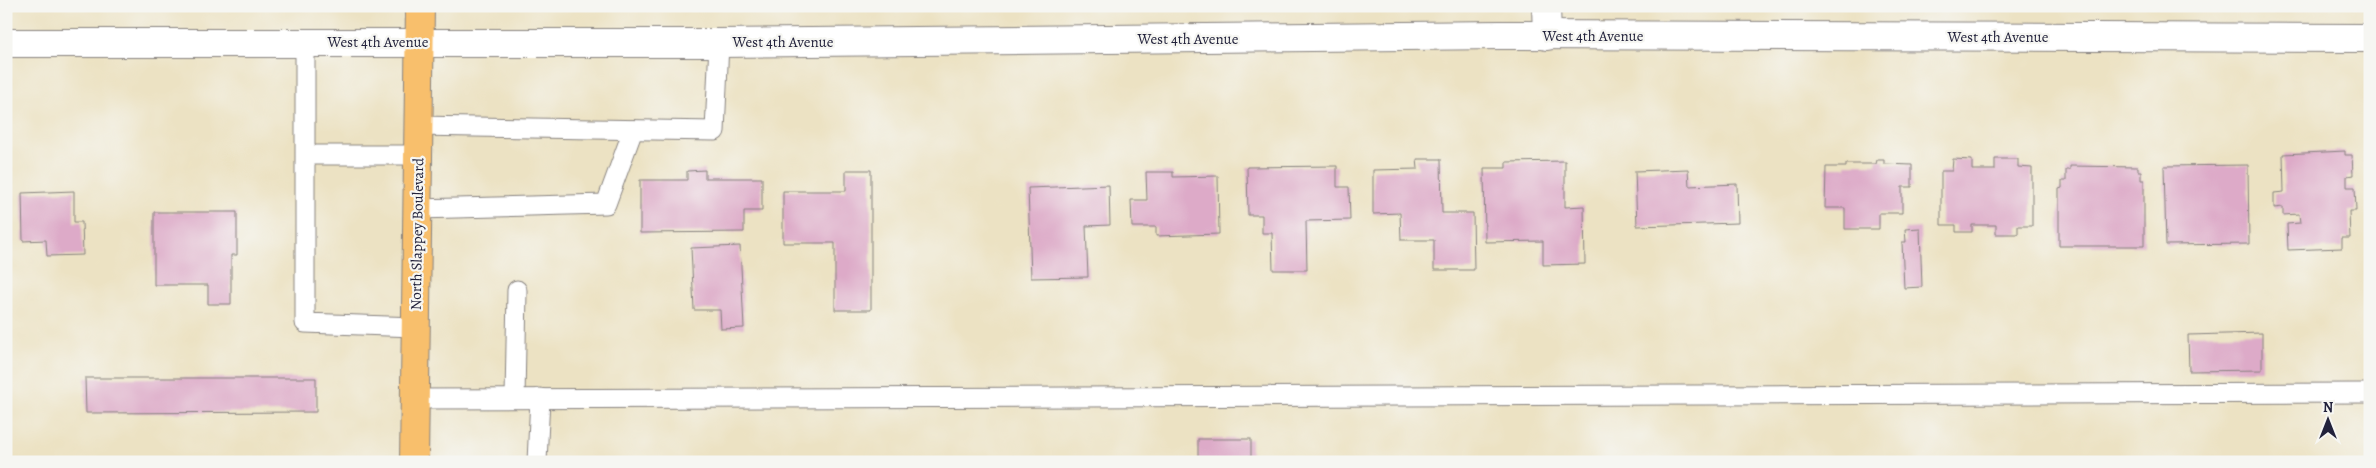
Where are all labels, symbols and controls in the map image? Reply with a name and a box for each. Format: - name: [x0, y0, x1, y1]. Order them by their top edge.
- street label: West 4th Avenue: [1542, 26, 1644, 46]
- street label: West 4th Avenue: [1947, 27, 2049, 47]
- street label: West 4th Avenue: [1137, 29, 1239, 49]
- street label: West 4th Avenue: [327, 32, 429, 52]
- street label: West 4th Avenue: [732, 32, 834, 52]
- street label: North Slappey Boulevard: [406, 157, 428, 310]
- north arrow: [2304, 396, 2354, 446]
- text: N: [2323, 398, 2333, 417]

